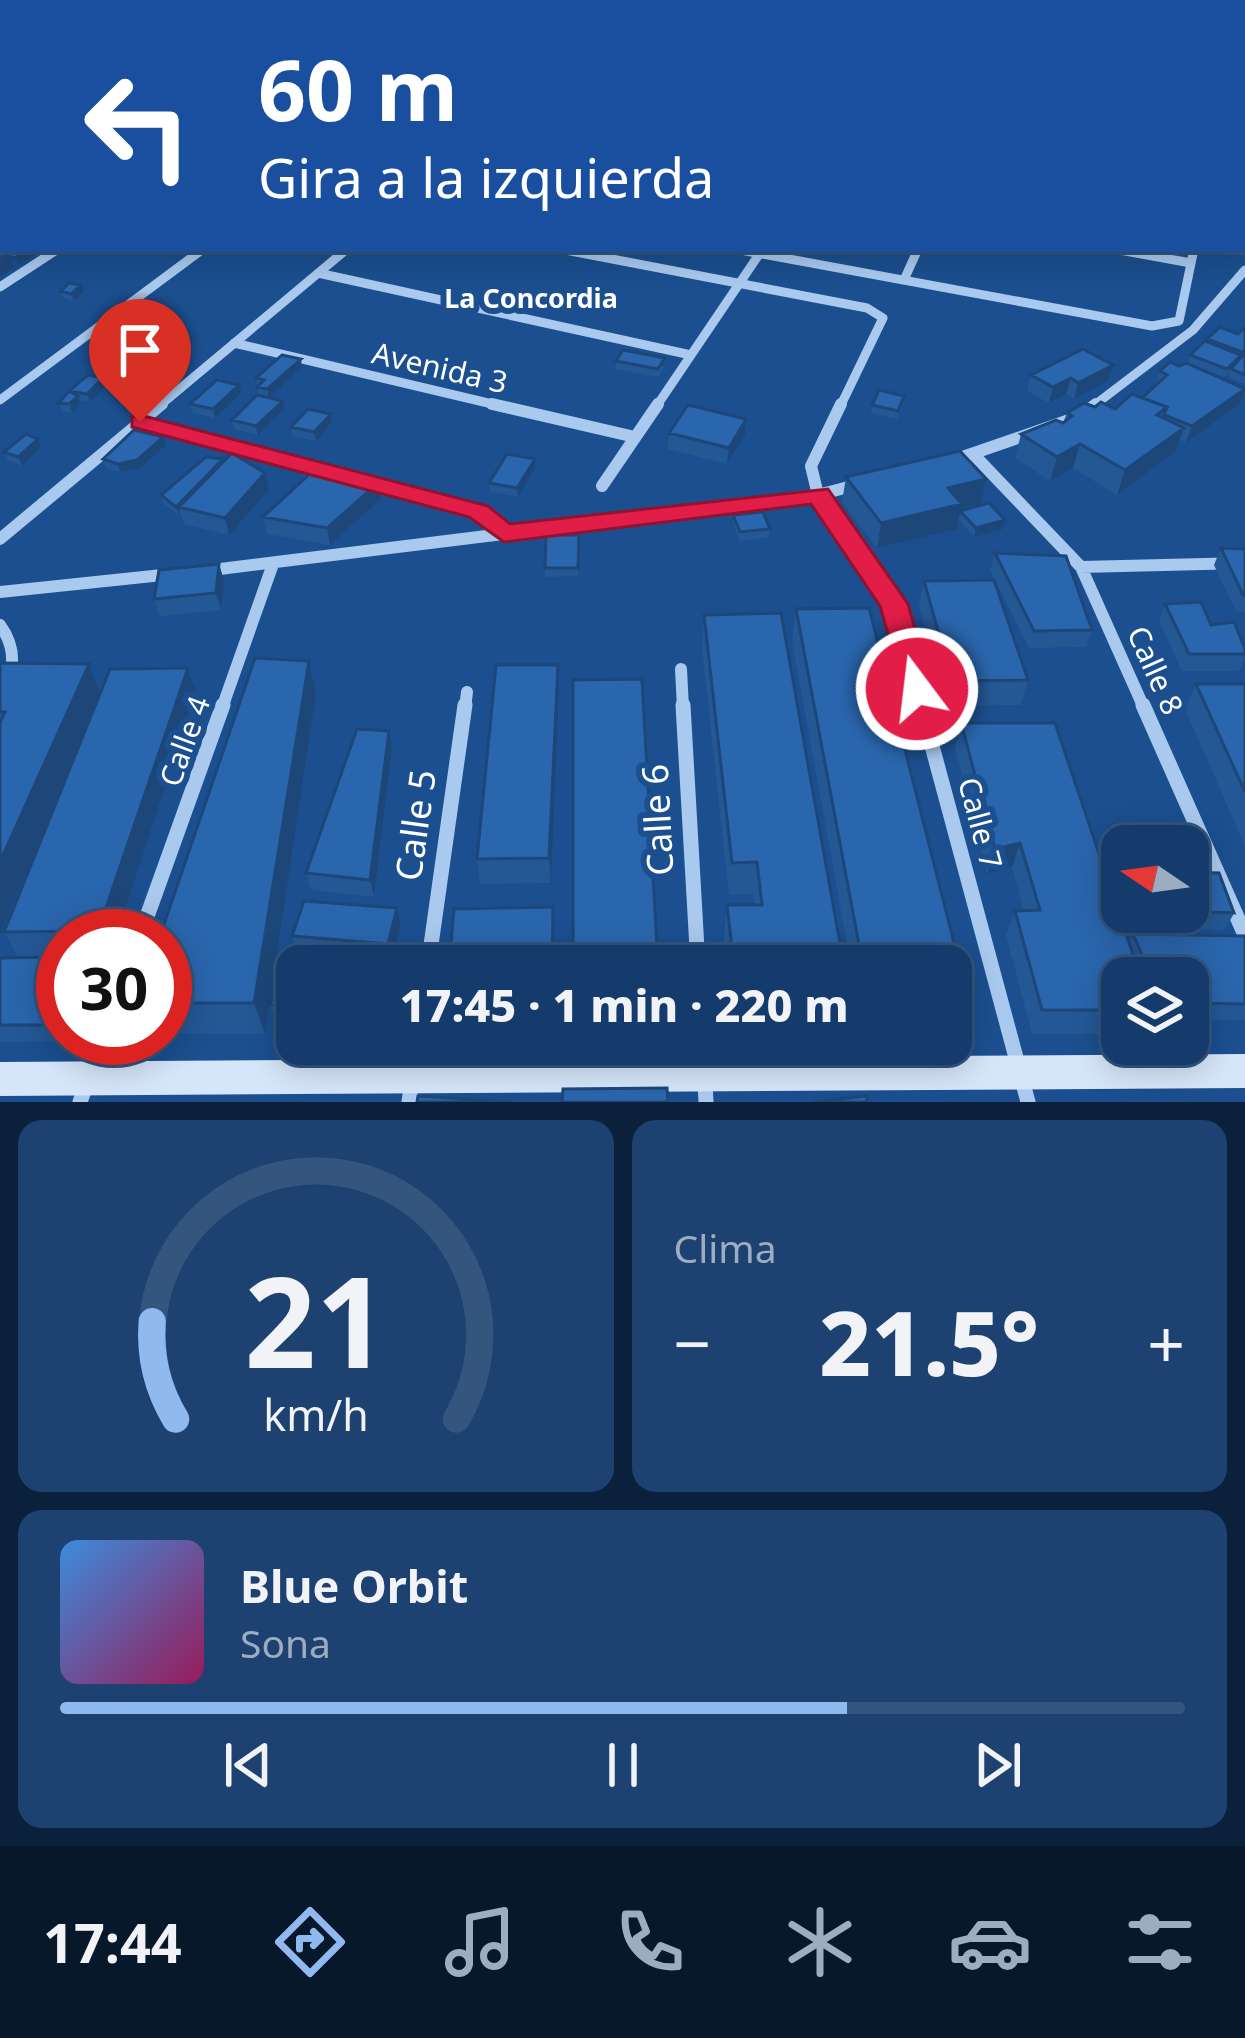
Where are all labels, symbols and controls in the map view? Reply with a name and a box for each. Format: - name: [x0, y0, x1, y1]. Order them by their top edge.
- text: 60 m: [258, 31, 458, 146]
- icon: left: [60, 48, 216, 204]
- text: Gira a la izquierda: [258, 140, 714, 214]
- district label: La Concordia: [444, 279, 618, 316]
- pin: [89, 299, 191, 422]
- icon: arrive: [107, 317, 173, 383]
- street label: Avenida 3: [368, 332, 512, 402]
- street label: Calle 8: [1118, 619, 1194, 721]
- position arrow: [854, 626, 980, 752]
- street label: Calle 4: [149, 690, 219, 792]
- street label: Calle 6: [630, 763, 684, 877]
- street label: Calle 5: [383, 766, 447, 884]
- street label: Calle 7: [949, 773, 1013, 873]
- north arrow: [1101, 825, 1209, 933]
- map controls: [1101, 825, 1209, 1065]
- speed limit sign: 30: [36, 909, 192, 1065]
- button: layers: [1101, 957, 1209, 1065]
- text: 17:45 · 1 min · 220 m: [399, 974, 849, 1035]
- text: Clima: [674, 1221, 777, 1274]
- text: 21: [244, 1235, 387, 1405]
- text: 21.5°: [819, 1280, 1039, 1402]
- text: −: [674, 1297, 711, 1387]
- text: +: [1147, 1297, 1185, 1387]
- text: km/h: [263, 1385, 368, 1444]
- text: Blue Orbit: [240, 1555, 468, 1616]
- text: Sona: [240, 1616, 331, 1669]
- icon: previous: [215, 1732, 281, 1798]
- icon: pause: [590, 1732, 656, 1798]
- icon: next: [965, 1732, 1031, 1798]
- icon: directions: [268, 1900, 352, 1984]
- icon: music: [438, 1900, 522, 1984]
- icon: phone: [608, 1900, 692, 1984]
- icon: climate: [778, 1900, 862, 1984]
- icon: car: [948, 1900, 1032, 1984]
- icon: filters: [1118, 1900, 1202, 1984]
- text: 17:44: [43, 1905, 182, 1979]

